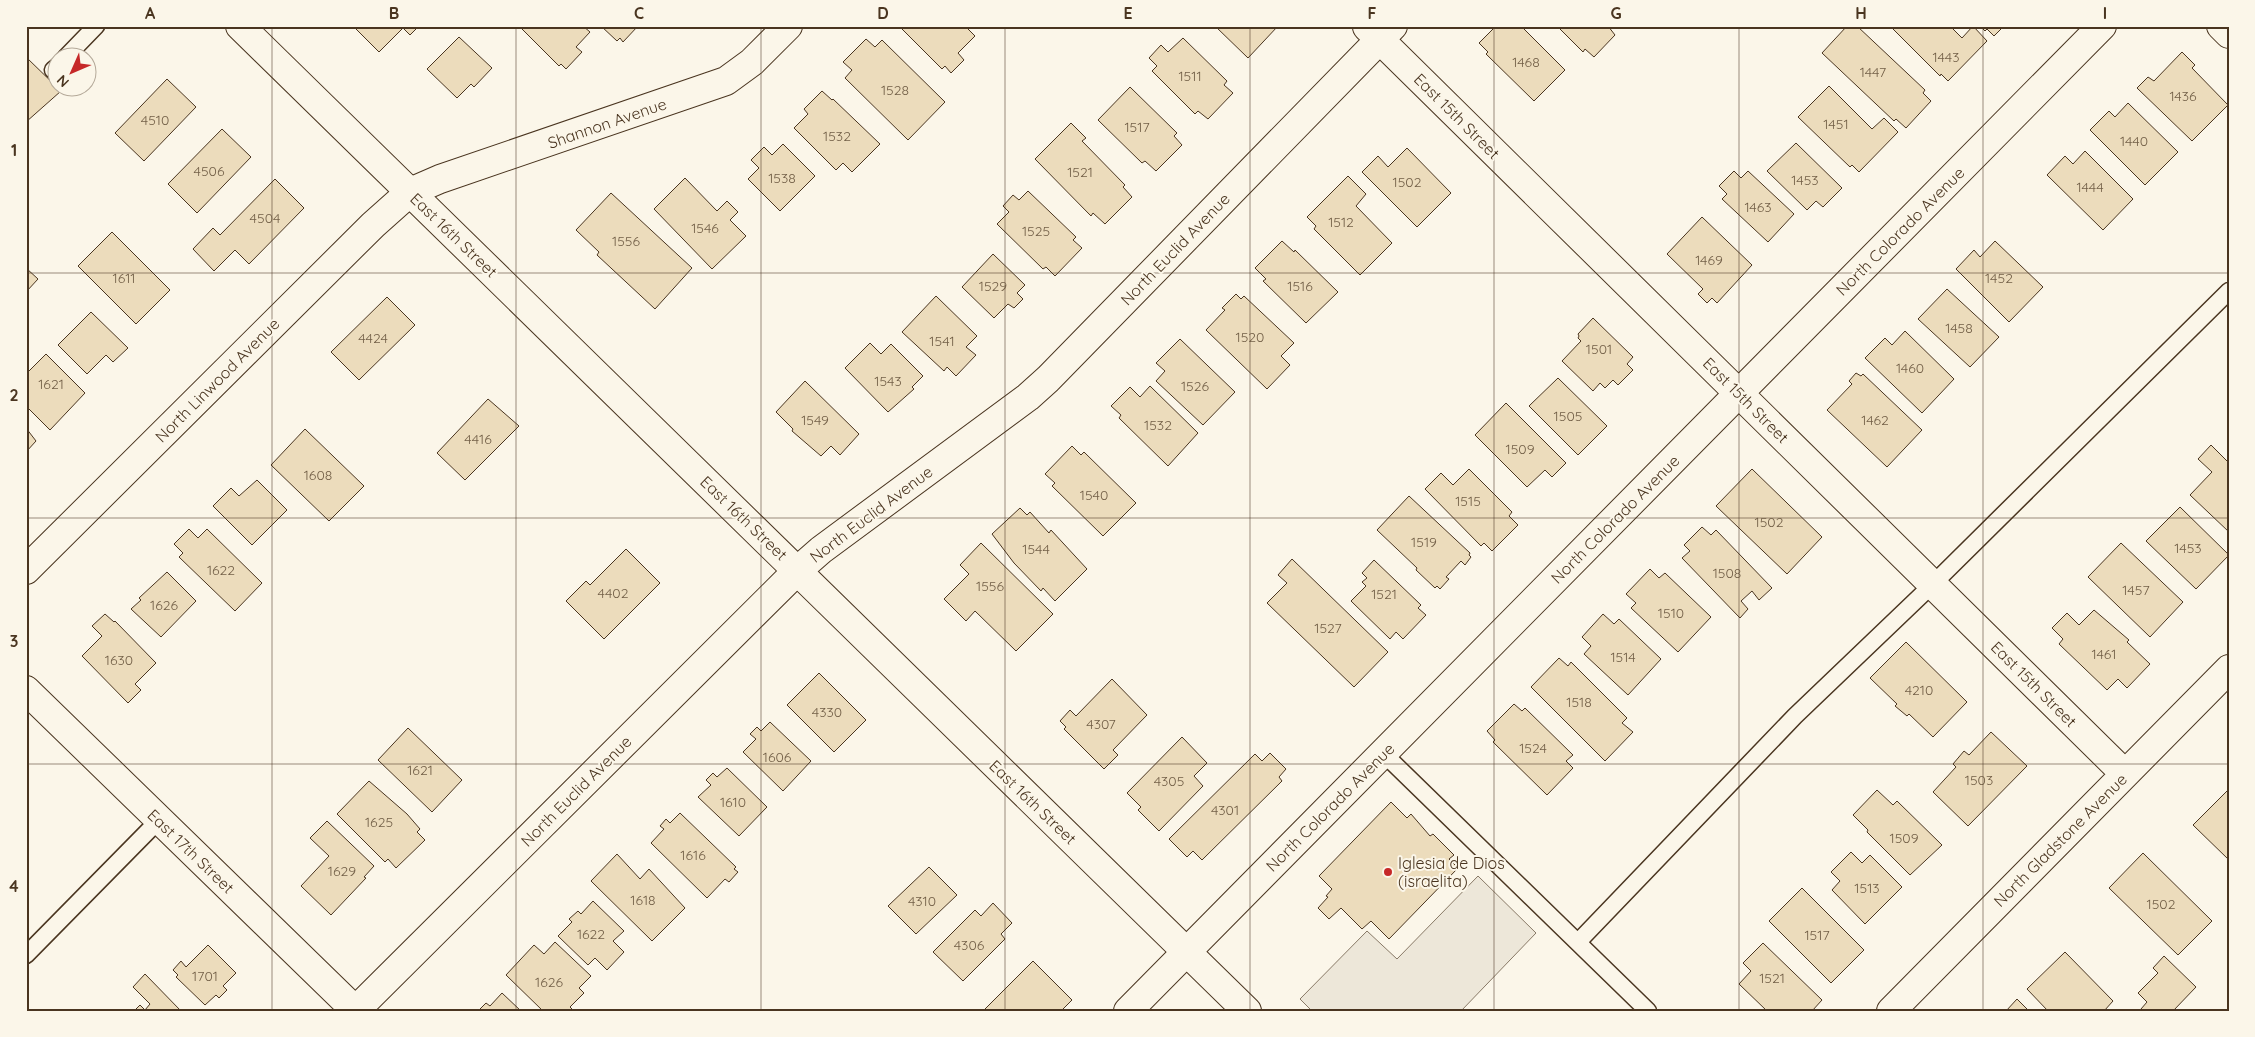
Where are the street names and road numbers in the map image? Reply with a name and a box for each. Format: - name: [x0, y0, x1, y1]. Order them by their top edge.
- street label: East 15th Street: [1410, 69, 1504, 163]
- street label: Shannon Avenue: [545, 93, 669, 153]
- street label: North Colorado Avenue: [1831, 162, 1969, 300]
- street label: East 16th Street: [406, 188, 502, 282]
- street label: North Euclid Avenue: [1116, 189, 1234, 309]
- street label: North Linwood Avenue: [151, 314, 283, 446]
- street label: East 15th Street: [1699, 353, 1793, 447]
- street label: North Colorado Avenue: [1546, 450, 1684, 588]
- street label: North Euclid Avenue: [806, 461, 936, 567]
- street label: East 16th Street: [696, 471, 792, 565]
- street label: East 15th Street: [1987, 637, 2081, 731]
- street label: North Euclid Avenue: [516, 731, 636, 851]
- street label: North Colorado Avenue: [1261, 738, 1399, 876]
- street label: East 16th Street: [985, 755, 1081, 849]
- street label: North Gladstone Avenue: [1989, 769, 2131, 911]
- street label: East 17th Street: [143, 805, 239, 897]

